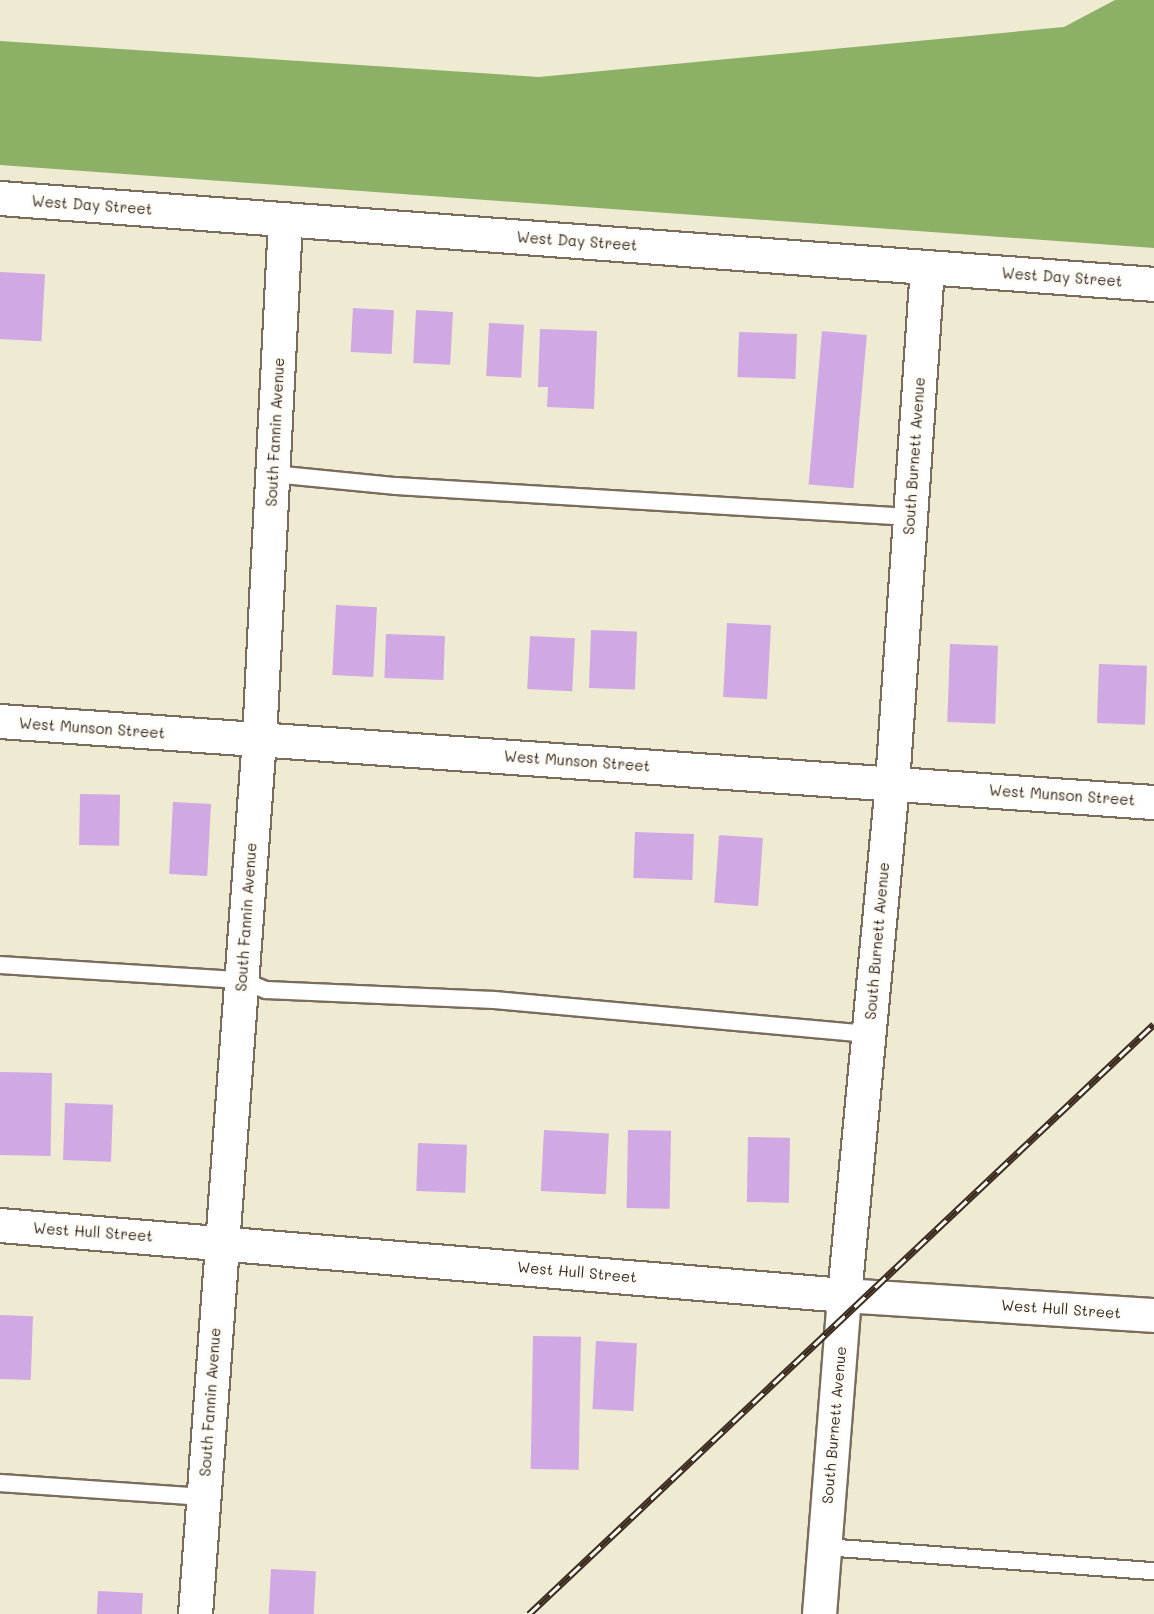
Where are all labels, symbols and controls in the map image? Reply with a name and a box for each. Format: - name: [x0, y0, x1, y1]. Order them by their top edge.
- street label: West Day Street: [31, 192, 153, 218]
- street label: West Day Street: [516, 228, 638, 254]
- street label: West Day Street: [1001, 264, 1123, 290]
- street label: South Fannin Avenue: [262, 357, 288, 507]
- street label: South Burnett Avenue: [900, 377, 928, 535]
- street label: West Munson Street: [18, 714, 166, 742]
- street label: West Munson Street: [503, 747, 651, 775]
- street label: West Munson Street: [988, 781, 1136, 809]
- street label: South Fannin Avenue: [232, 842, 260, 992]
- street label: South Burnett Avenue: [861, 862, 893, 1020]
- street label: West Hull Street: [32, 1219, 154, 1245]
- street label: West Hull Street: [516, 1258, 638, 1286]
- street label: West Hull Street: [1000, 1296, 1122, 1322]
- street label: South Fannin Avenue: [196, 1327, 224, 1477]
- street label: South Burnett Avenue: [818, 1346, 850, 1504]

